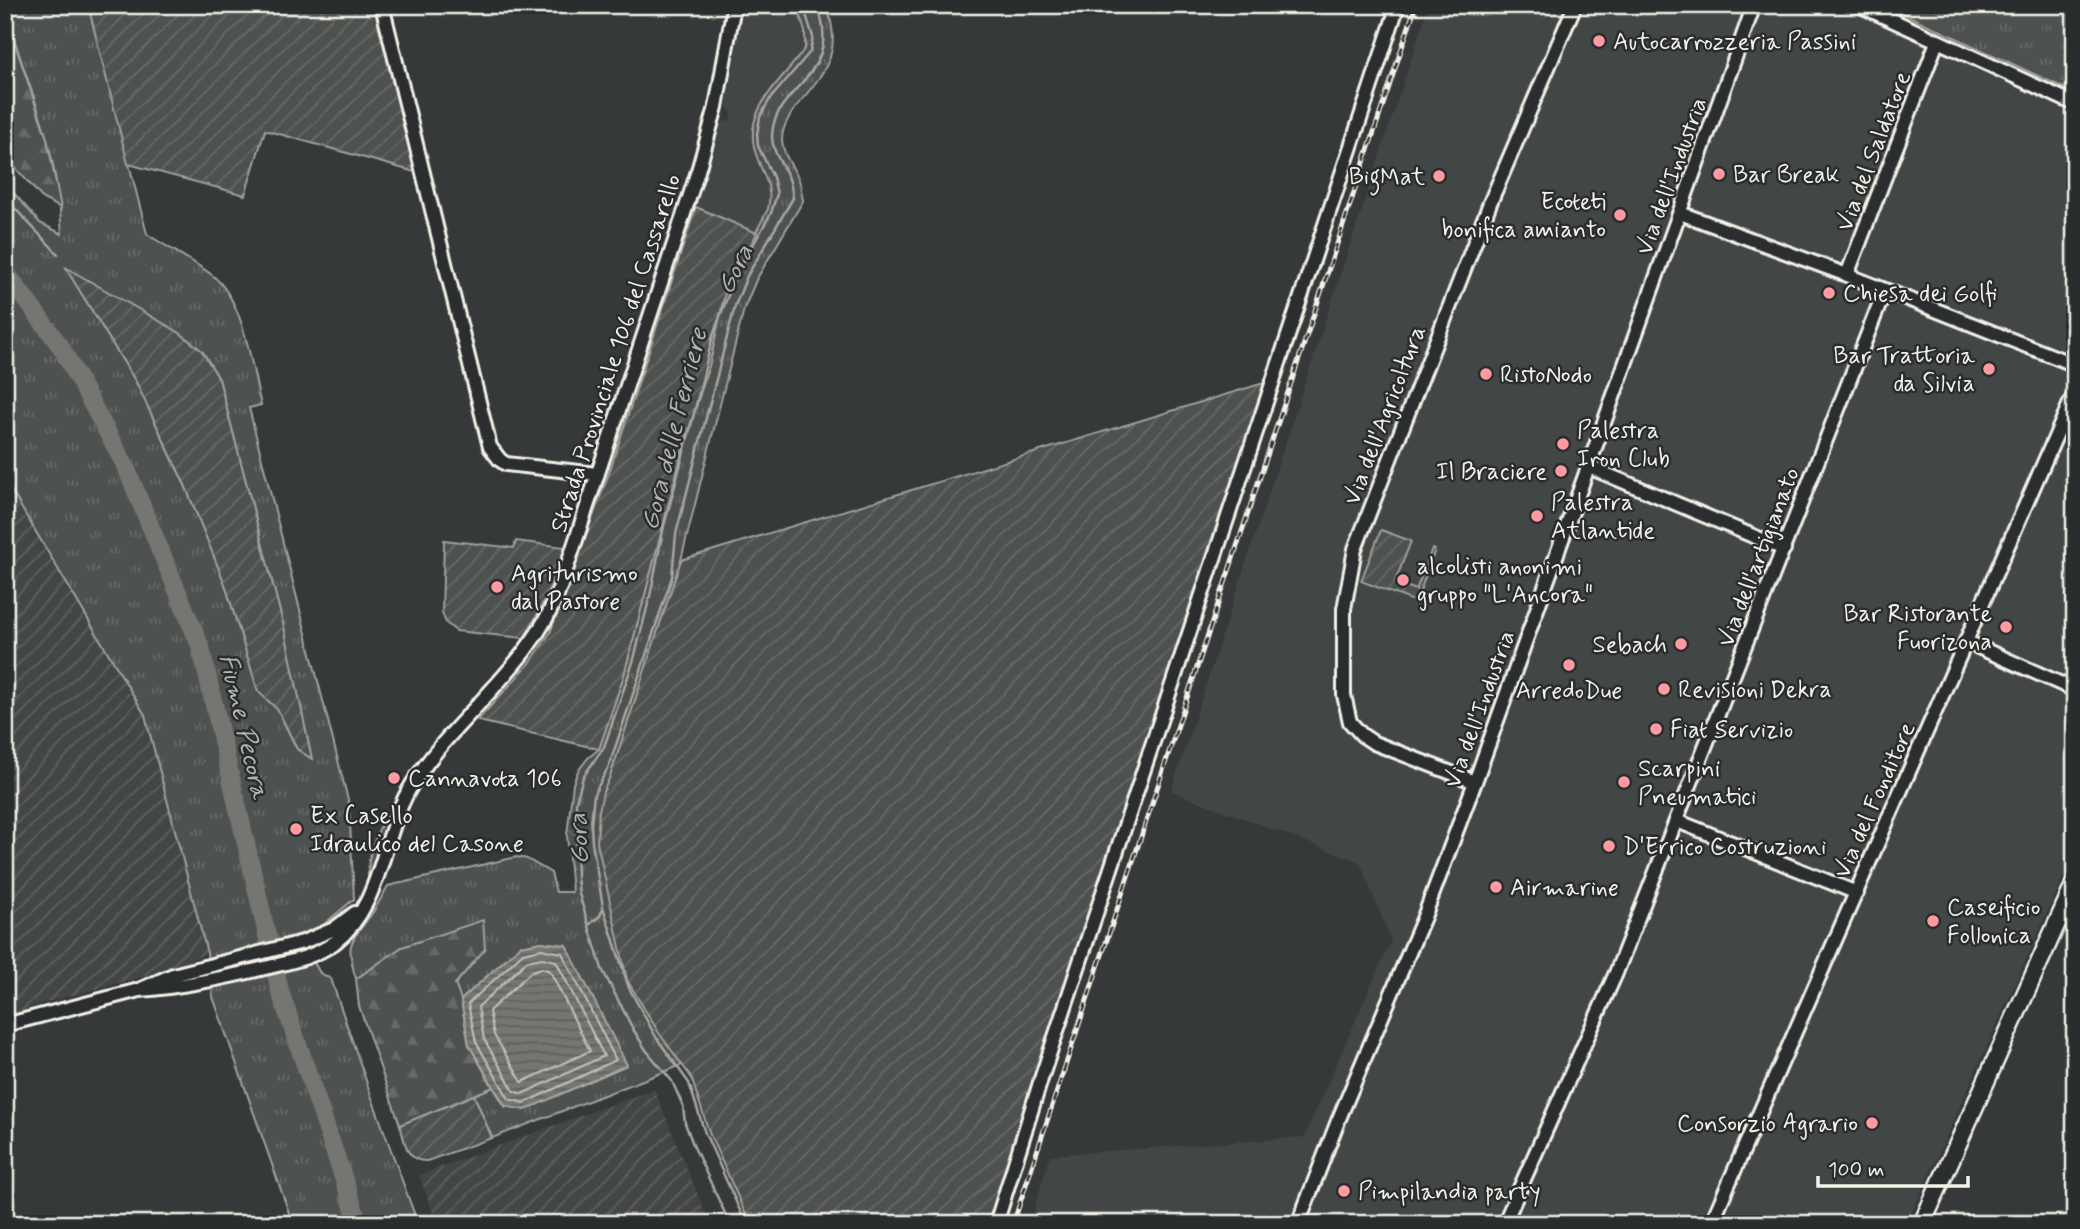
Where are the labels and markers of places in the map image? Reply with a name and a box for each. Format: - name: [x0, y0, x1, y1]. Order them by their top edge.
- place label: Autocarrozzeria Passini: [1613, 27, 1856, 58]
- marker: Autocarrozzeria Passini: [1591, 33, 1607, 49]
- place label: Bar Break: [1733, 160, 1839, 191]
- place label: BigMat: [1349, 162, 1425, 196]
- marker: Bar Break: [1711, 166, 1727, 182]
- marker: BigMat: [1431, 168, 1447, 184]
- place label: Ecoteti bonifica amianto: [1442, 187, 1606, 246]
- marker: Ecoteti bonifica amianto: [1612, 207, 1628, 223]
- place label: Chiesa dei Golfi: [1843, 279, 1997, 310]
- marker: Chiesa dei Golfi: [1821, 285, 1837, 301]
- place label: Bar Trattoria da Silvia: [1833, 341, 1976, 400]
- place label: RistoNodo: [1500, 360, 1592, 391]
- marker: Bar Trattoria da Silvia: [1981, 361, 1997, 377]
- marker: RistoNodo: [1478, 366, 1494, 382]
- place label: Palestra Iron Club: [1577, 416, 1670, 475]
- marker: Palestra Iron Club: [1555, 436, 1571, 452]
- place label: Il Braciere: [1436, 457, 1547, 488]
- marker: Il Braciere: [1553, 463, 1569, 479]
- place label: Palestra Atlantide: [1551, 488, 1655, 547]
- marker: Palestra Atlantide: [1529, 508, 1545, 524]
- place label: alcolisti anonimi gruppo "L'Ancora": [1417, 552, 1593, 611]
- place label: Agriturismo dal Pastore: [511, 559, 638, 618]
- marker: alcolisti anonimi gruppo "L'Ancora": [1395, 572, 1411, 588]
- marker: Agriturismo dal Pastore: [489, 579, 505, 595]
- place label: Bar Ristorante Fuorizona: [1843, 599, 1992, 658]
- marker: Bar Ristorante Fuorizona: [1998, 619, 2014, 635]
- place label: Sebach: [1592, 630, 1667, 661]
- marker: Sebach: [1673, 636, 1689, 652]
- marker: ArredoDue: [1561, 657, 1577, 673]
- place label: Revisioni Dekra: [1678, 675, 1832, 706]
- place label: ArredoDue: [1516, 676, 1622, 707]
- marker: Revisioni Dekra: [1656, 681, 1672, 697]
- place label: Fiat Servizio: [1670, 715, 1793, 746]
- marker: Fiat Servizio: [1648, 721, 1664, 737]
- place label: Scarpini Pneumatici: [1638, 754, 1756, 813]
- place label: Cannavota 106: [408, 764, 562, 795]
- marker: Cannavota 106: [386, 770, 402, 786]
- marker: Scarpini Pneumatici: [1616, 774, 1632, 790]
- place label: Ex Casello Idraulico del Casone: [310, 801, 524, 860]
- marker: Ex Casello Idraulico del Casone: [288, 821, 304, 837]
- place label: D'Errico Costruzioni: [1623, 832, 1827, 863]
- marker: D'Errico Costruzioni: [1601, 838, 1617, 854]
- place label: Airmarine: [1510, 873, 1619, 904]
- marker: Airmarine: [1488, 879, 1504, 895]
- place label: Caseificio Follonica: [1947, 893, 2041, 952]
- marker: Caseificio Follonica: [1925, 913, 1941, 929]
- place label: Consorzio Agrario: [1677, 1109, 1858, 1140]
- marker: Consorzio Agrario: [1864, 1115, 1880, 1131]
- place label: Pimpilandia party: [1358, 1177, 1541, 1208]
- marker: Pimpilandia party: [1336, 1183, 1352, 1199]

